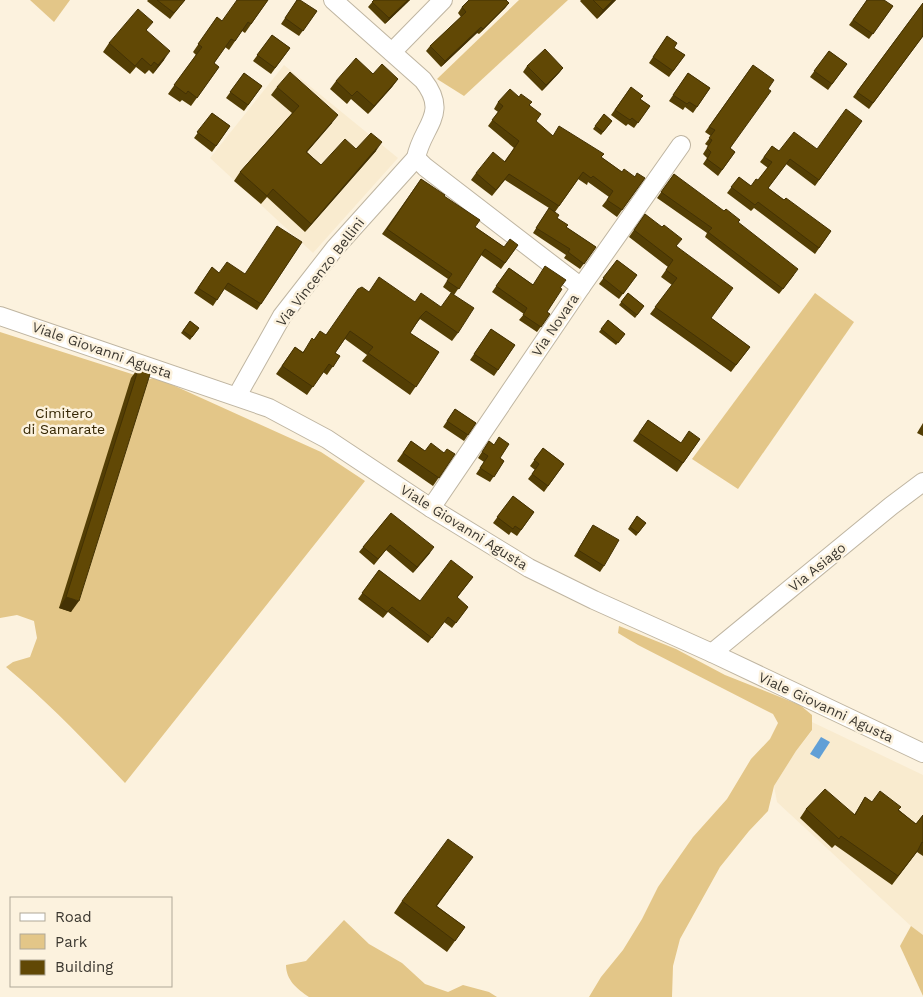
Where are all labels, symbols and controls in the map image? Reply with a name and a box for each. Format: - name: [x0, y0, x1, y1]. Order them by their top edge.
- street label: Via Vincenzo Bellini: [273, 215, 367, 329]
- street label: Via Novara: [528, 291, 582, 359]
- street label: Viale Giovanni Agusta: [30, 319, 174, 382]
- park label: Cimitero di Samarate: [23, 405, 105, 437]
- street label: Viale Giovanni Agusta: [397, 481, 531, 573]
- street label: Via Asiago: [785, 539, 849, 595]
- street label: Viale Giovanni Agusta: [756, 669, 896, 745]
- legend: [10, 897, 172, 987]
- text: Road: [55, 908, 92, 926]
- text: Park: [55, 933, 88, 951]
- text: Building: [55, 958, 113, 976]

